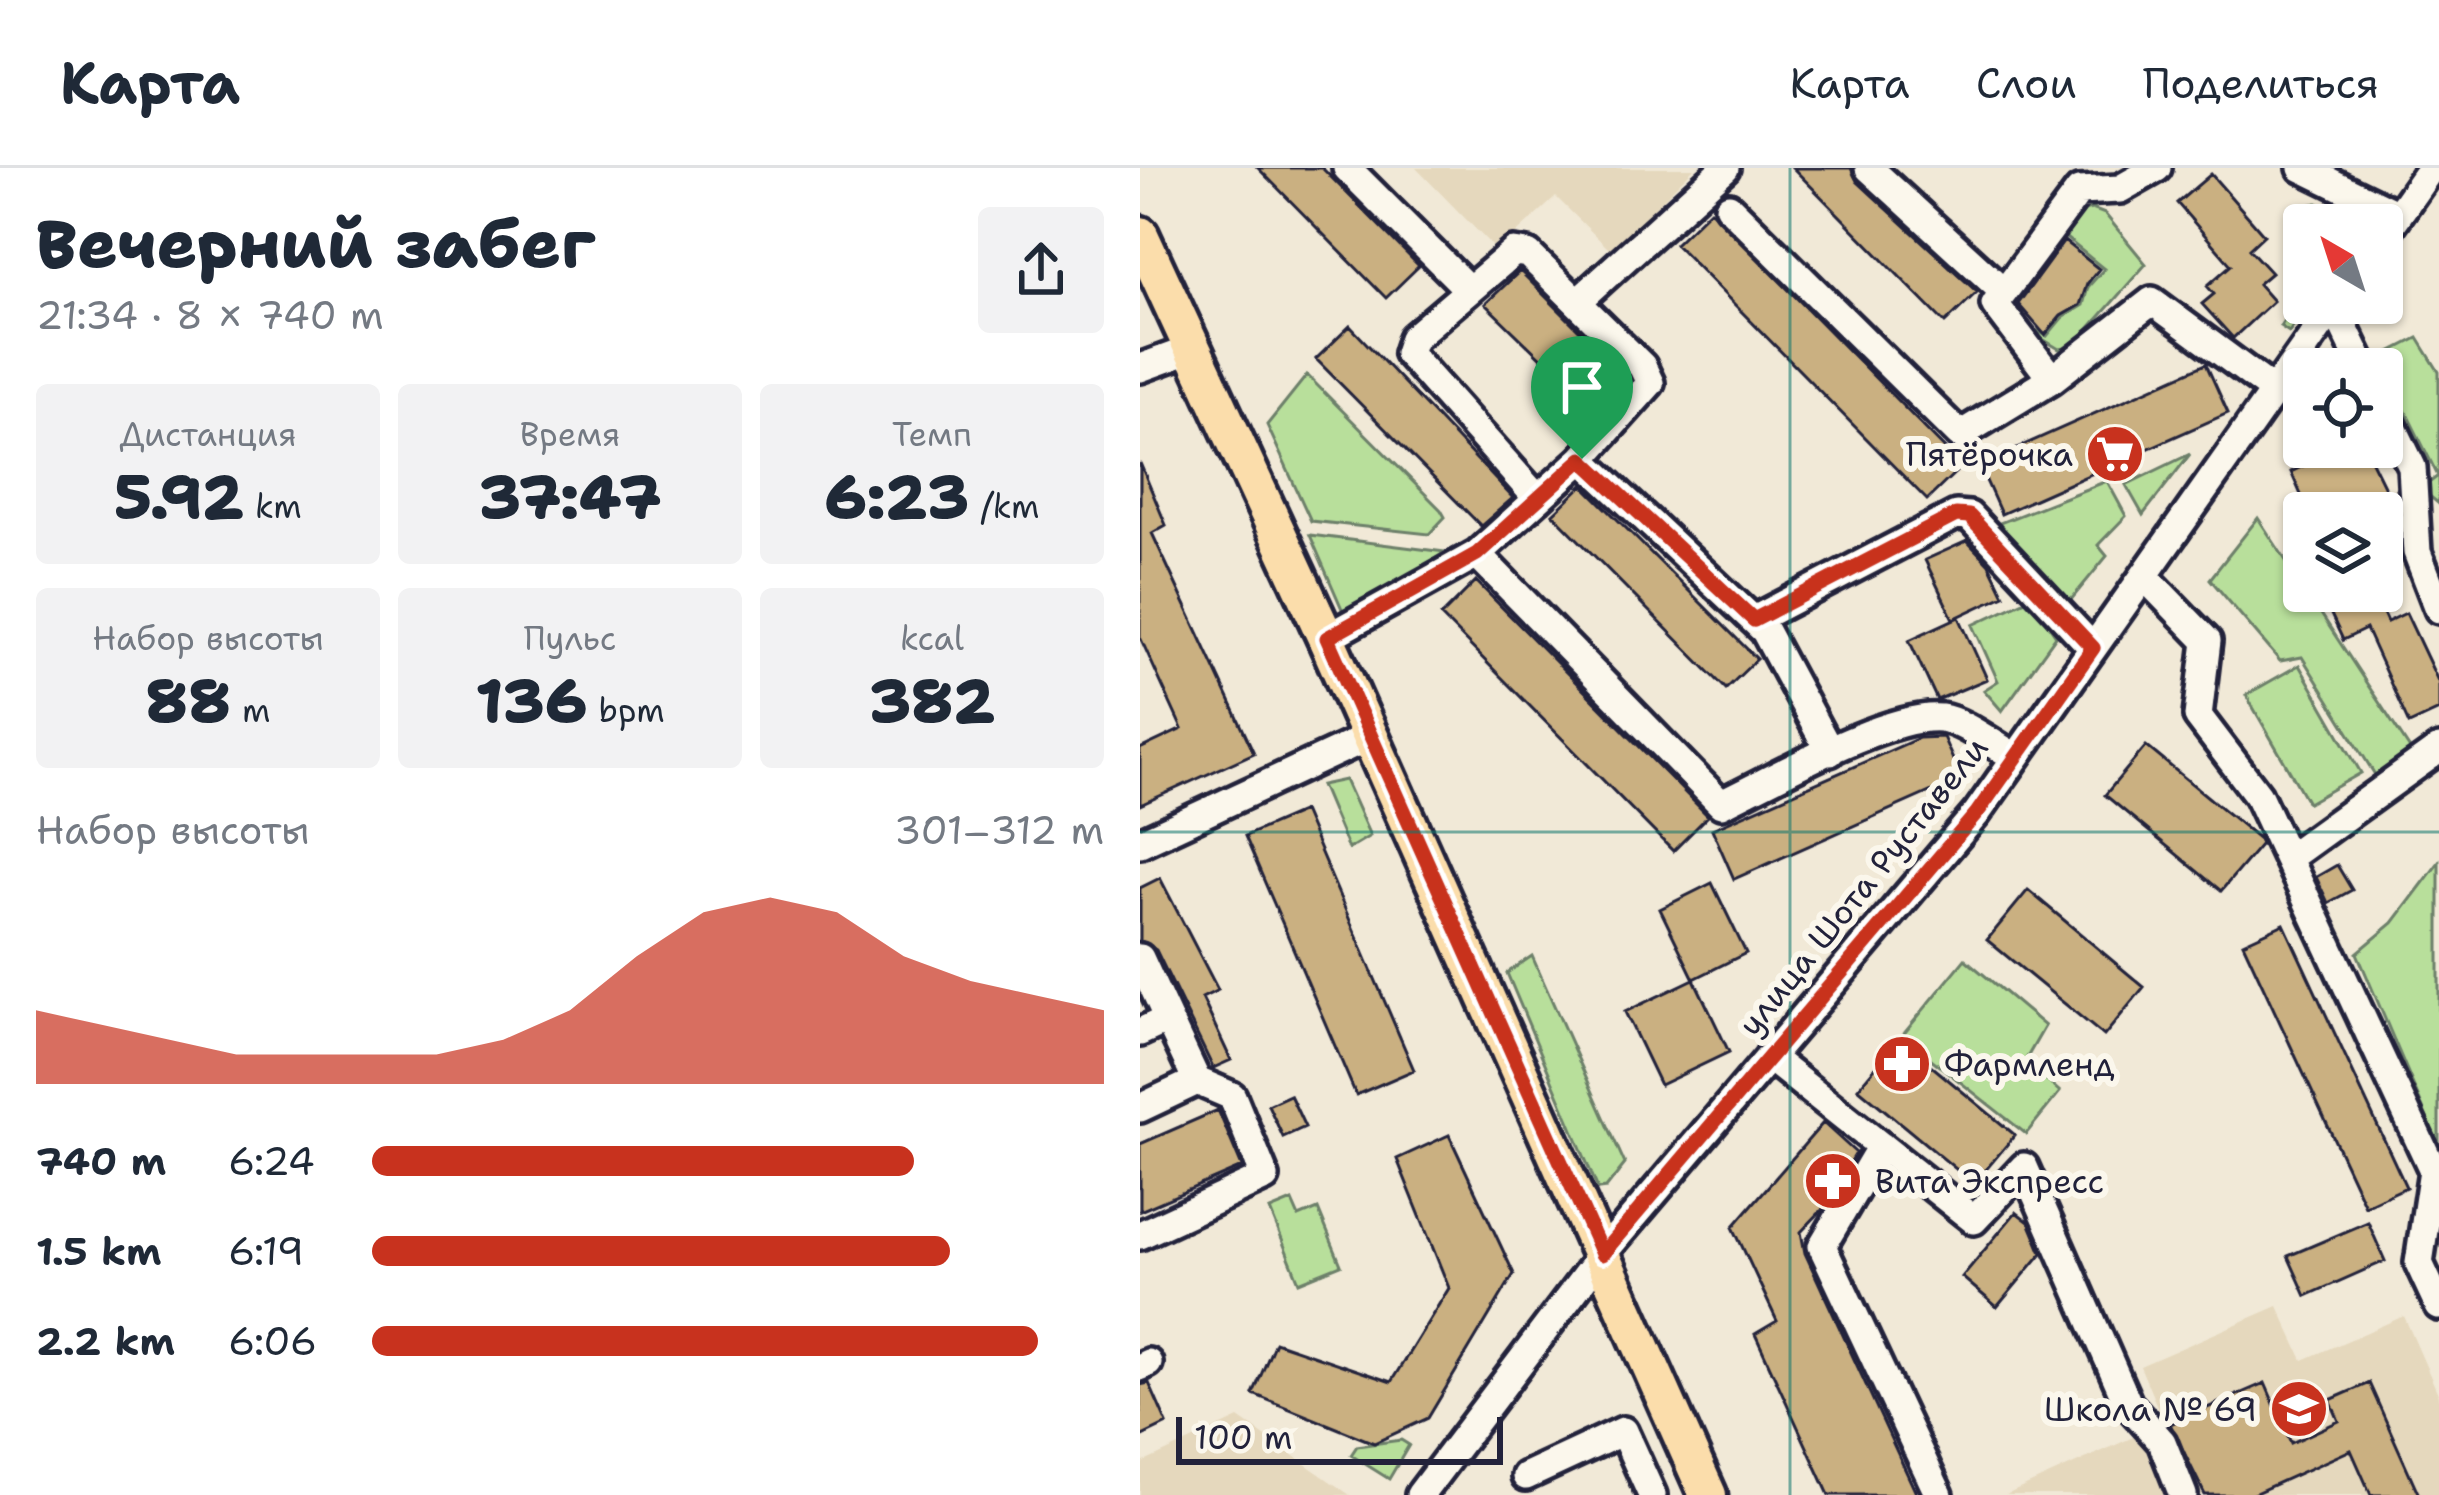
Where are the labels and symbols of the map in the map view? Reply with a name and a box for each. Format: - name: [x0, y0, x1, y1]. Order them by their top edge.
- north arrow: [2283, 204, 2403, 324]
- pin: [1531, 336, 1633, 459]
- supermarket icon: Пятёрочка: [2084, 423, 2146, 485]
- place label: Пятёрочка: [1906, 432, 2073, 477]
- street label: улица Шота Руставели: [1728, 727, 1998, 1045]
- pharmacy icon: Фармленд: [1871, 1033, 1933, 1095]
- place label: Фармленд: [1944, 1042, 2115, 1087]
- pharmacy icon: Вита Экспресс: [1802, 1150, 1864, 1212]
- place label: Вита Экспресс: [1875, 1159, 2104, 1204]
- school or university icon: Школа № 69: [2268, 1378, 2330, 1440]
- place label: Школа № 69: [2044, 1387, 2257, 1432]
- scale bar: [1176, 1411, 1503, 1464]

